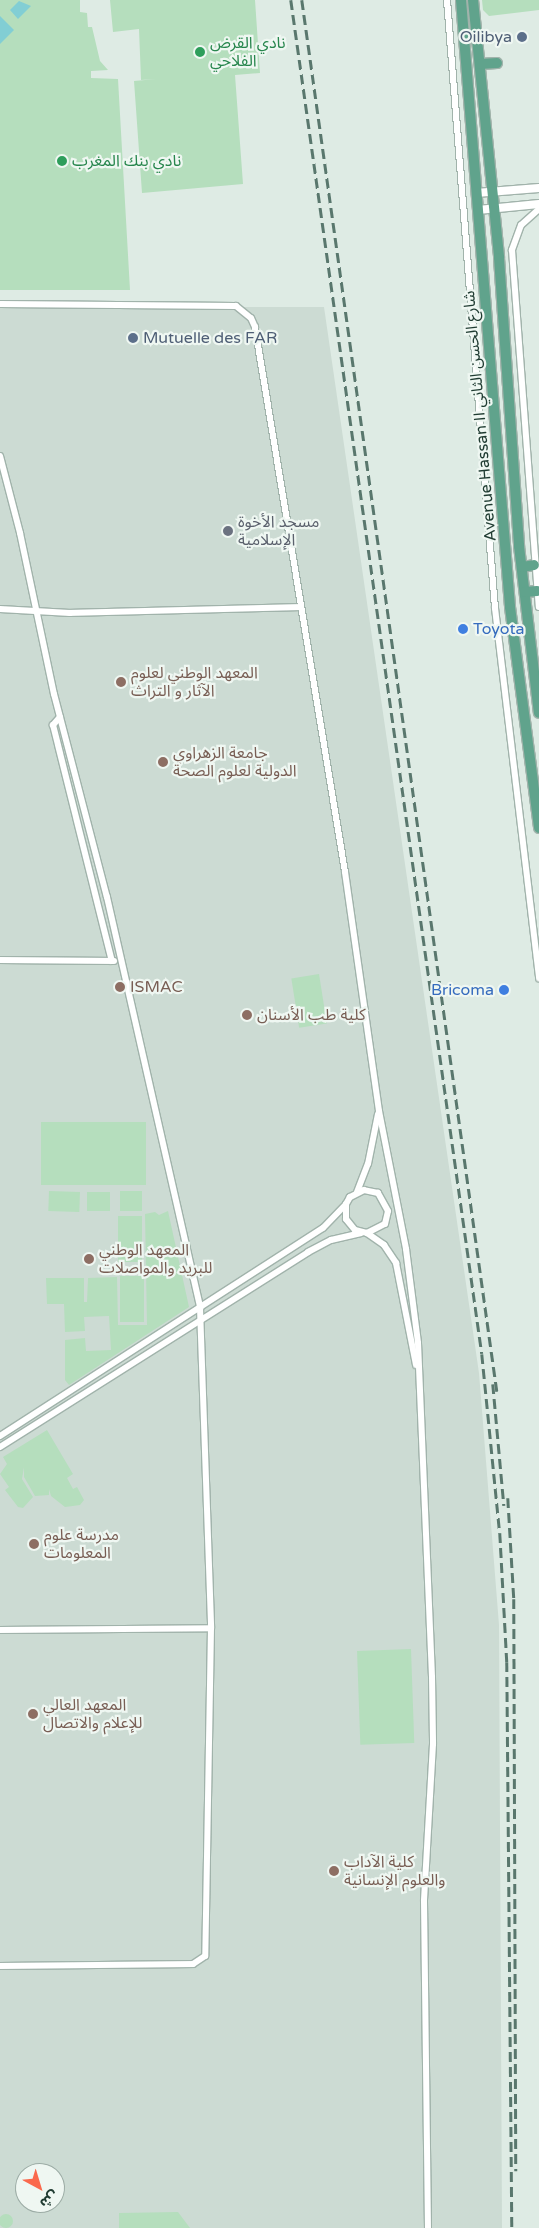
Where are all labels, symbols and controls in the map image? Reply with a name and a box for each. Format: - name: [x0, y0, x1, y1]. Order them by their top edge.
- place label: Oilibya: [460, 27, 512, 47]
- marker: Oilibya: [516, 31, 528, 43]
- place label: نادي القرض الفلاحي: [210, 33, 286, 71]
- marker: نادي القرض الفلاحي: [194, 46, 206, 58]
- place label: نادي بنك المغرب: [72, 151, 181, 171]
- marker: نادي بنك المغرب: [56, 155, 68, 167]
- street label: Avenue Hassan II شارع الحسن الثاني: [459, 290, 501, 542]
- place label: Mutuelle des FAR: [143, 328, 277, 348]
- marker: Mutuelle des FAR: [127, 332, 139, 344]
- place label: مسجد الأخوة الإسلامية: [238, 512, 319, 550]
- marker: مسجد الأخوة الإسلامية: [222, 525, 234, 537]
- place label: Toyota: [473, 619, 525, 639]
- marker: Toyota: [457, 623, 469, 635]
- place label: المعهد الوطني لعلوم الآثار و التراث: [131, 663, 258, 701]
- marker: المعهد الوطني لعلوم الآثار و التراث: [115, 676, 127, 688]
- place label: جامعة الزهراوي الدولية لعلوم الصحة: [173, 743, 297, 781]
- marker: جامعة الزهراوي الدولية لعلوم الصحة: [157, 756, 169, 768]
- place label: ISMAC: [130, 977, 183, 997]
- place label: Bricoma: [431, 980, 494, 1000]
- marker: ISMAC: [114, 981, 126, 993]
- marker: Bricoma: [498, 984, 510, 996]
- place label: كلية طب الأسنان: [257, 1005, 366, 1025]
- marker: كلية طب الأسنان: [241, 1009, 253, 1021]
- place label: المعهد الوطني للبريد والمواصلات: [99, 1240, 212, 1278]
- marker: المعهد الوطني للبريد والمواصلات: [83, 1253, 95, 1265]
- place label: مدرسة علوم المعلومات: [44, 1525, 119, 1563]
- marker: مدرسة علوم المعلومات: [28, 1538, 40, 1550]
- place label: المعهد العالي للإعلام والاتصال: [43, 1695, 142, 1733]
- marker: المعهد العالي للإعلام والاتصال: [27, 1708, 39, 1720]
- place label: كلية الآداب والعلوم الإنسانية: [344, 1852, 445, 1890]
- marker: كلية الآداب والعلوم الإنسانية: [328, 1865, 340, 1877]
- north arrow: [15, 2163, 65, 2213]
- text: ش: [36, 2187, 62, 2212]

